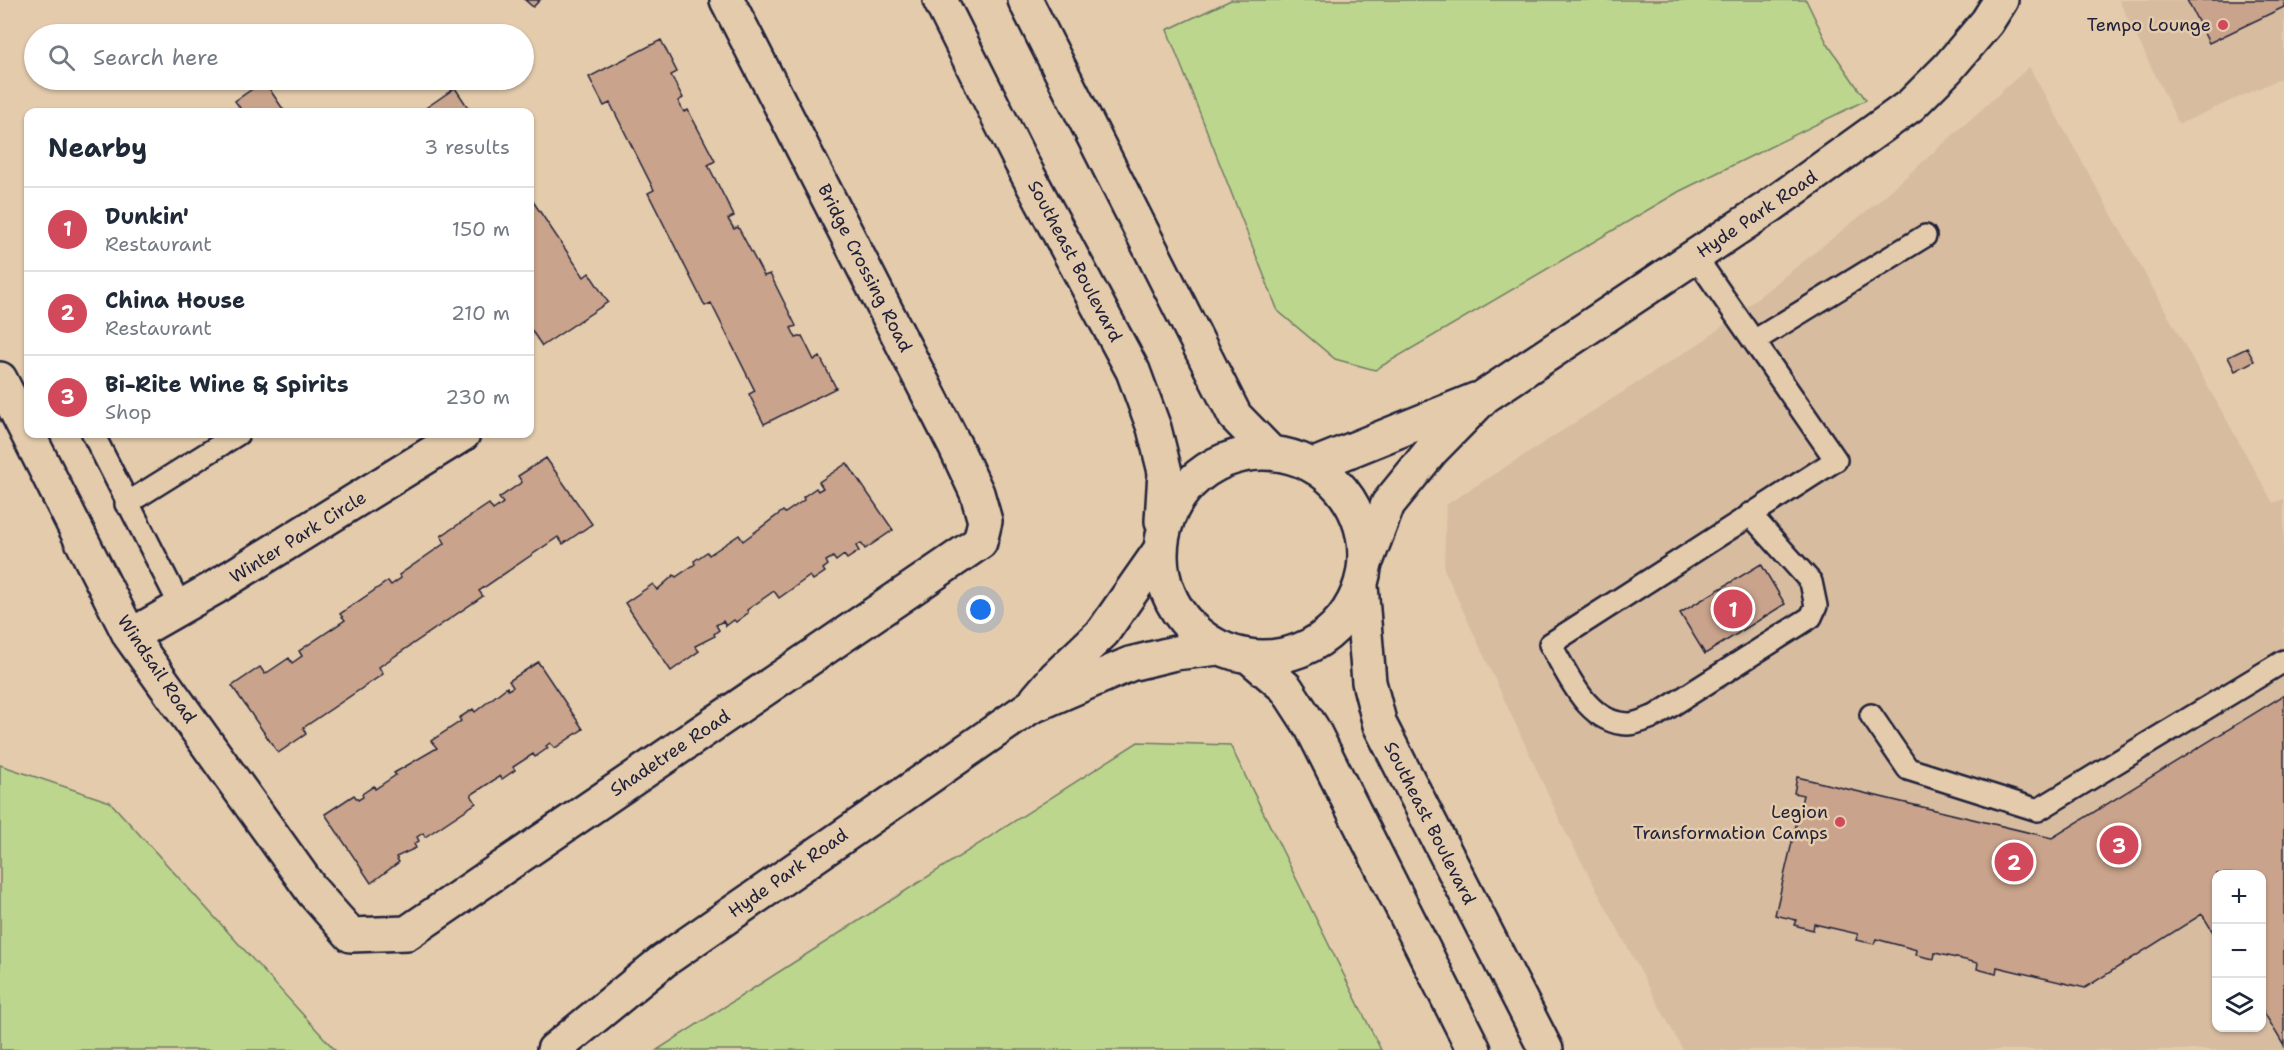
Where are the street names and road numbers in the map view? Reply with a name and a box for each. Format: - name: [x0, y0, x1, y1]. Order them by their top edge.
- street label: Hyde Park Road: [1692, 165, 1822, 263]
- street label: Southeast Boulevard: [1022, 176, 1128, 346]
- street label: Bridge Crossing Road: [812, 180, 918, 356]
- street label: Winter Park Circle: [225, 485, 371, 589]
- street label: Windsail Road: [112, 610, 202, 728]
- street label: Shadetree Road: [605, 704, 735, 802]
- street label: Southeast Boulevard: [1378, 737, 1482, 909]
- street label: Hyde Park Road: [723, 823, 853, 923]

